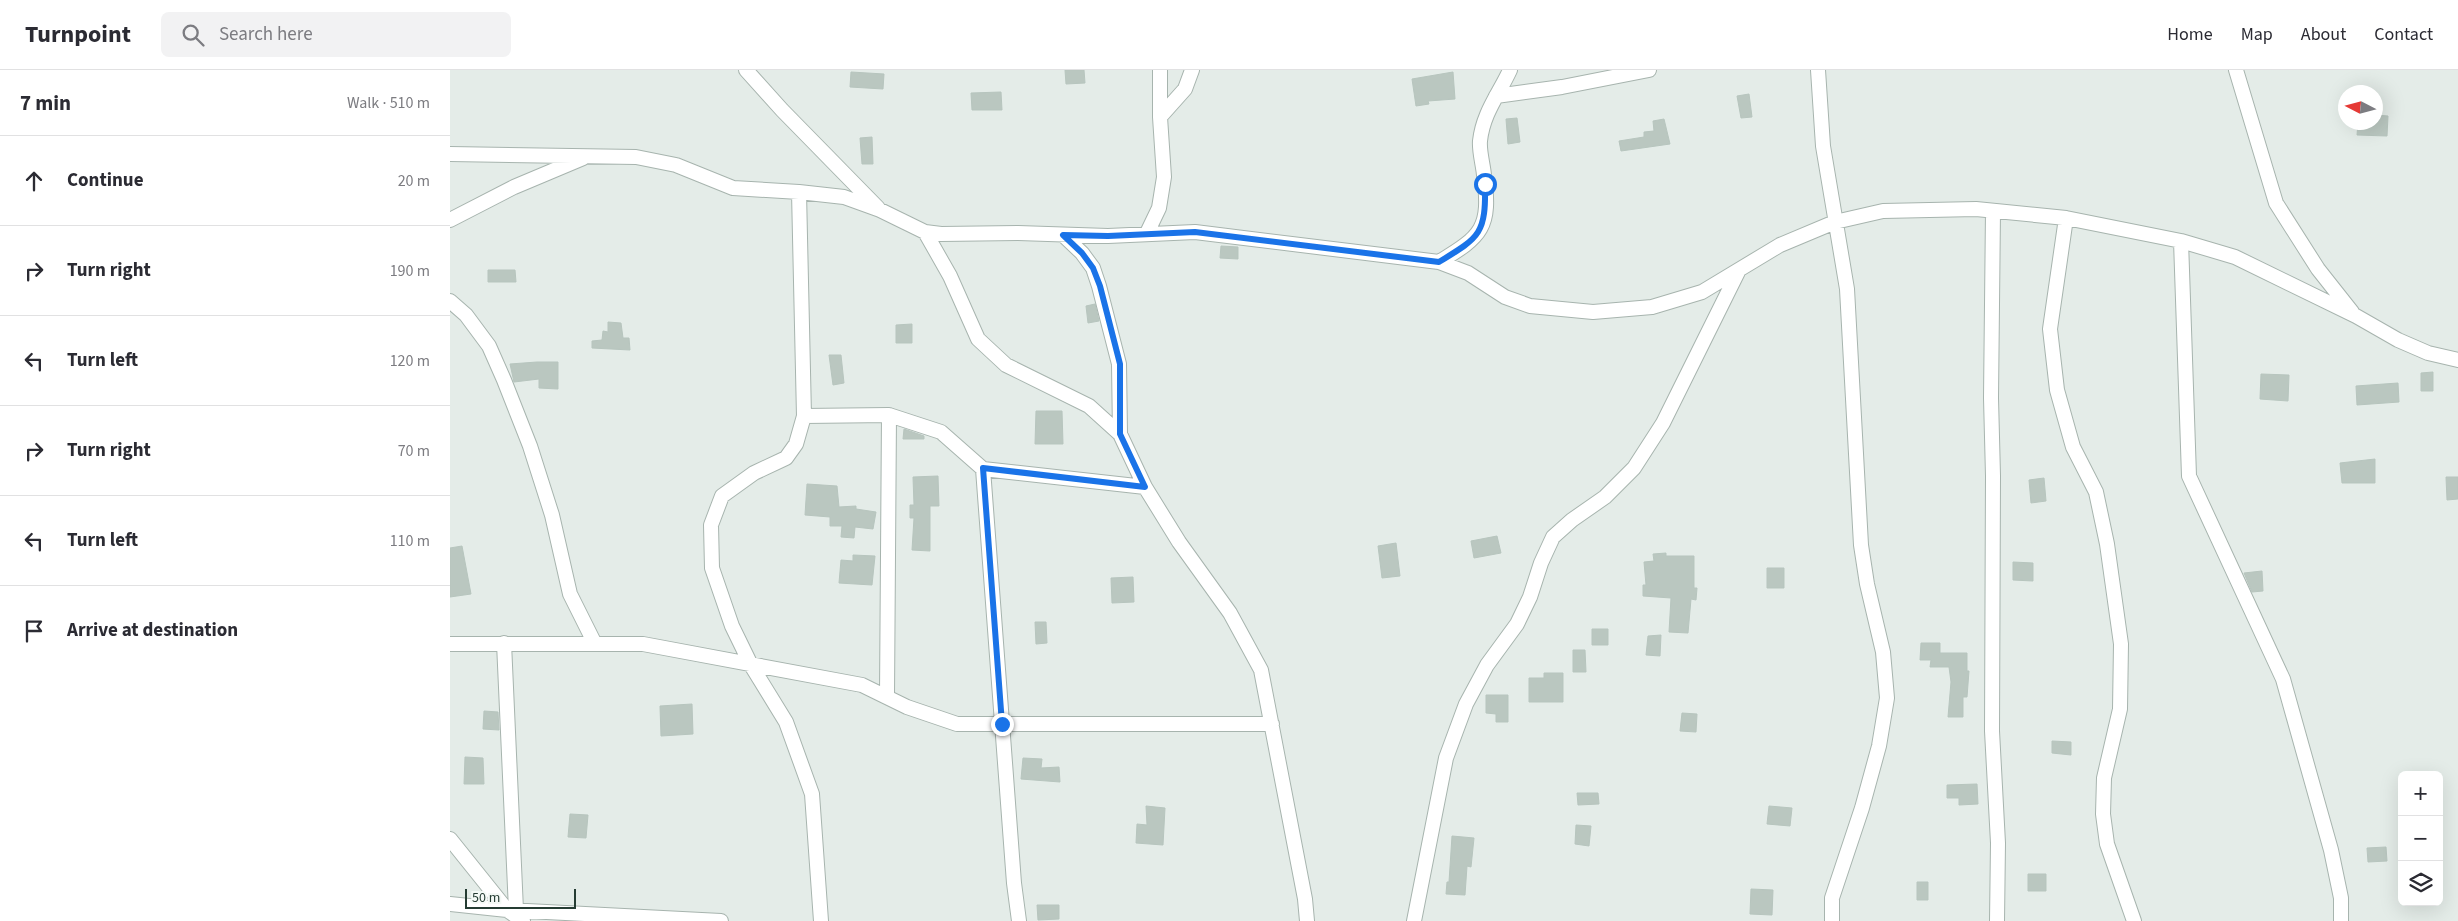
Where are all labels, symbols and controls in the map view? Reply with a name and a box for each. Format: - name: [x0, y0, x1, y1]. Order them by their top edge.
- search box: [161, 12, 511, 57]
- text: Turnpoint: [25, 17, 131, 52]
- icon: search: [179, 21, 207, 49]
- text: Search here: [219, 21, 313, 48]
- text: Home: [2167, 22, 2213, 47]
- text: Map: [2241, 22, 2273, 47]
- text: About: [2301, 22, 2346, 47]
- text: Contact: [2374, 22, 2433, 47]
- north arrow: [2338, 85, 2383, 130]
- text: 7 min: [20, 88, 71, 118]
- text: Walk · 510 m: [347, 92, 430, 114]
- icon: ahead: [20, 167, 48, 195]
- text: Continue: [67, 167, 144, 194]
- text: 20 m: [398, 170, 430, 192]
- route start: [1474, 173, 1497, 196]
- icon: right: [20, 257, 48, 285]
- text: Turn right: [67, 257, 151, 284]
- text: 190 m: [390, 260, 430, 282]
- icon: left: [20, 347, 48, 375]
- text: Turn left: [67, 347, 138, 374]
- text: 120 m: [390, 350, 430, 372]
- icon: right: [20, 437, 48, 465]
- text: Turn right: [67, 437, 151, 464]
- text: 70 m: [398, 440, 430, 462]
- icon: left: [20, 527, 48, 555]
- text: Turn left: [67, 527, 138, 554]
- text: 110 m: [390, 530, 430, 552]
- icon: arrive: [20, 617, 48, 645]
- text: Arrive at destination: [67, 617, 238, 644]
- route end: [991, 713, 1014, 736]
- map controls: [2398, 771, 2443, 906]
- button: +: [2398, 771, 2443, 816]
- button: −: [2398, 816, 2443, 861]
- button: layers: [2398, 861, 2443, 906]
- scale bar: [465, 886, 576, 909]
- text: 50 m: [472, 888, 500, 908]

